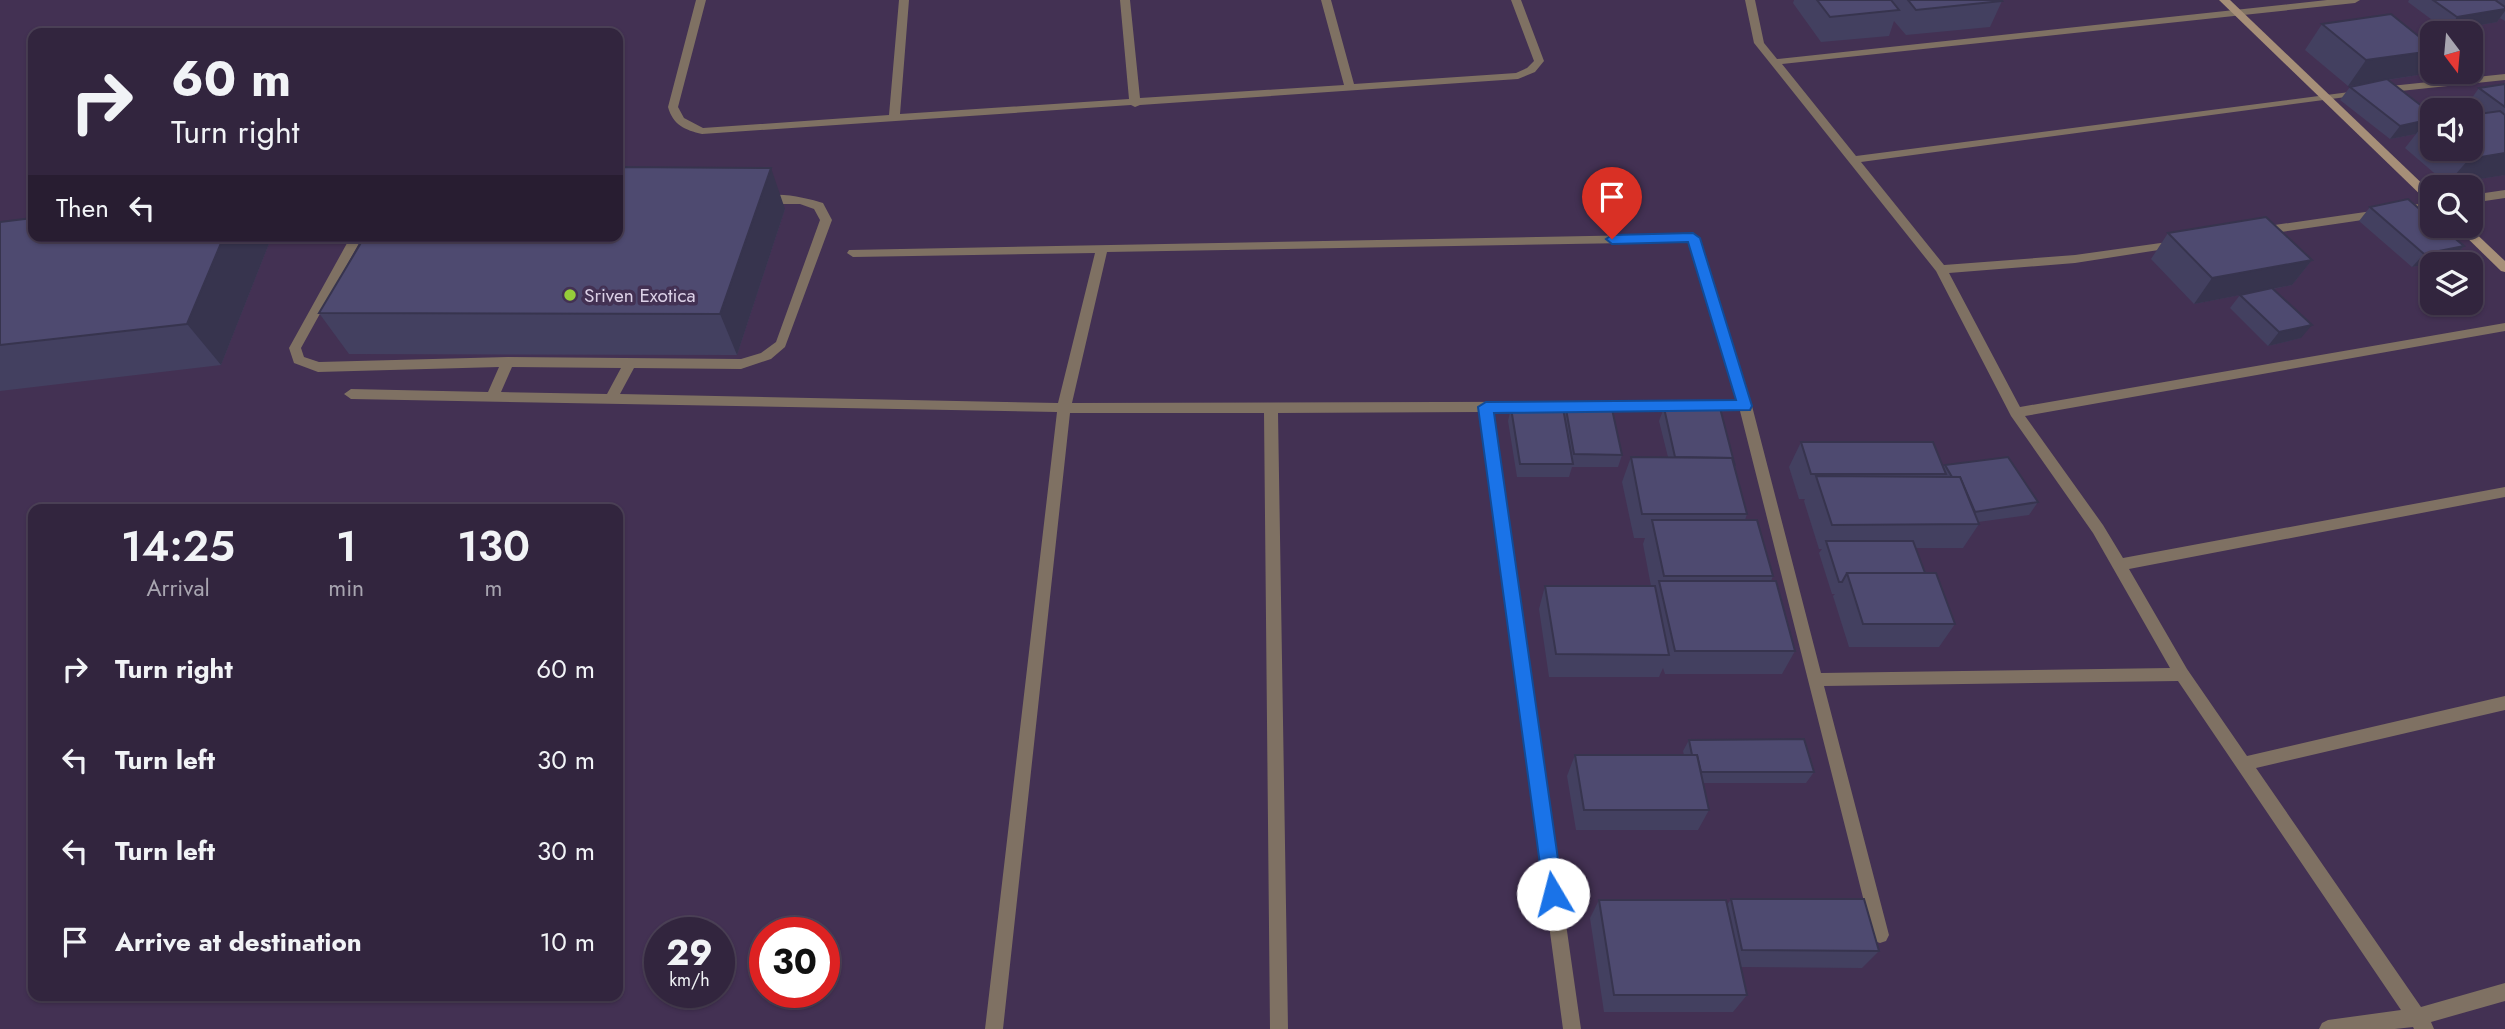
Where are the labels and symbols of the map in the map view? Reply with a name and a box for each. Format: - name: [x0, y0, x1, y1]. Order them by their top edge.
- north arrow: [2420, 21, 2483, 84]
- pin: [1582, 167, 1642, 239]
- place label: Sriven Exotica: [584, 282, 696, 309]
- marker: Sriven Exotica: [562, 287, 578, 303]
- position arrow: [1516, 857, 1590, 931]
- speed limit sign: 30: [749, 917, 840, 1008]

